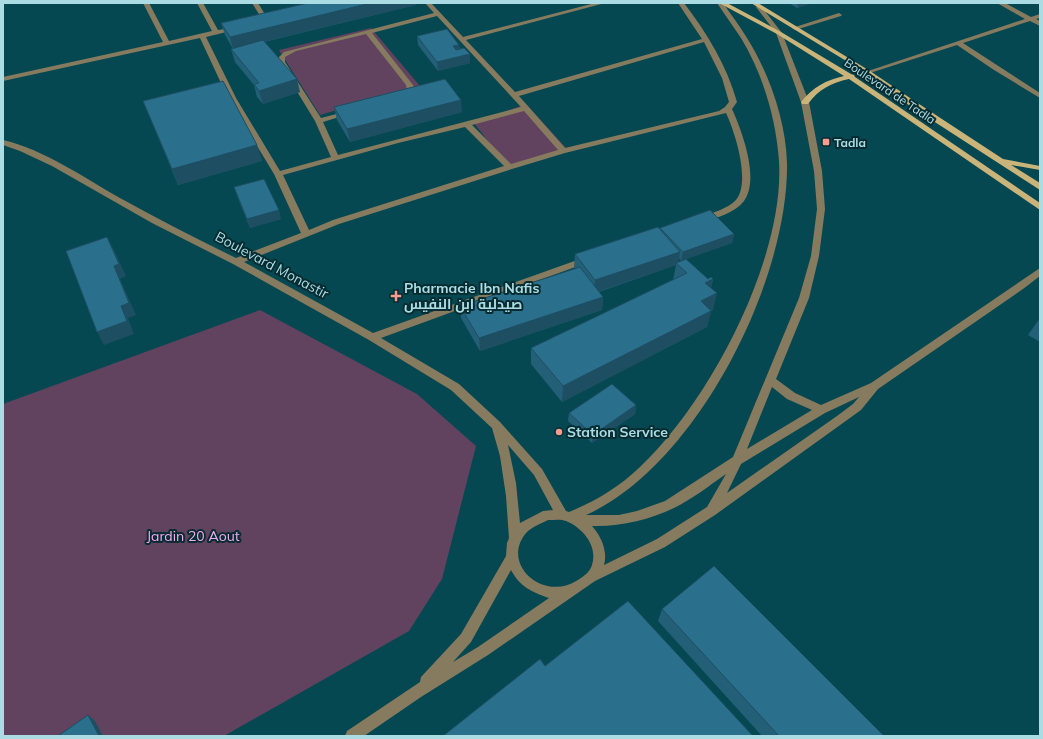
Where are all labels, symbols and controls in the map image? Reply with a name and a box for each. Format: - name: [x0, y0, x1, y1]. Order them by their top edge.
- street label: Boulevard de Tadla: [841, 55, 939, 127]
- place label: Tadla: [834, 135, 866, 150]
- marker: Tadla: [821, 137, 831, 147]
- street label: Boulevard Monastir: [212, 227, 333, 303]
- place label: Pharmacie Ibn Nafis صيدلية ابن النفيس: [404, 279, 539, 313]
- marker: Pharmacie Ibn Nafis صيدلية ابن النفيس: [391, 291, 401, 301]
- place label: Station Service: [567, 423, 668, 441]
- marker: Station Service: [554, 427, 564, 437]
- park label: Jardin 20 Aout: [146, 527, 240, 545]

